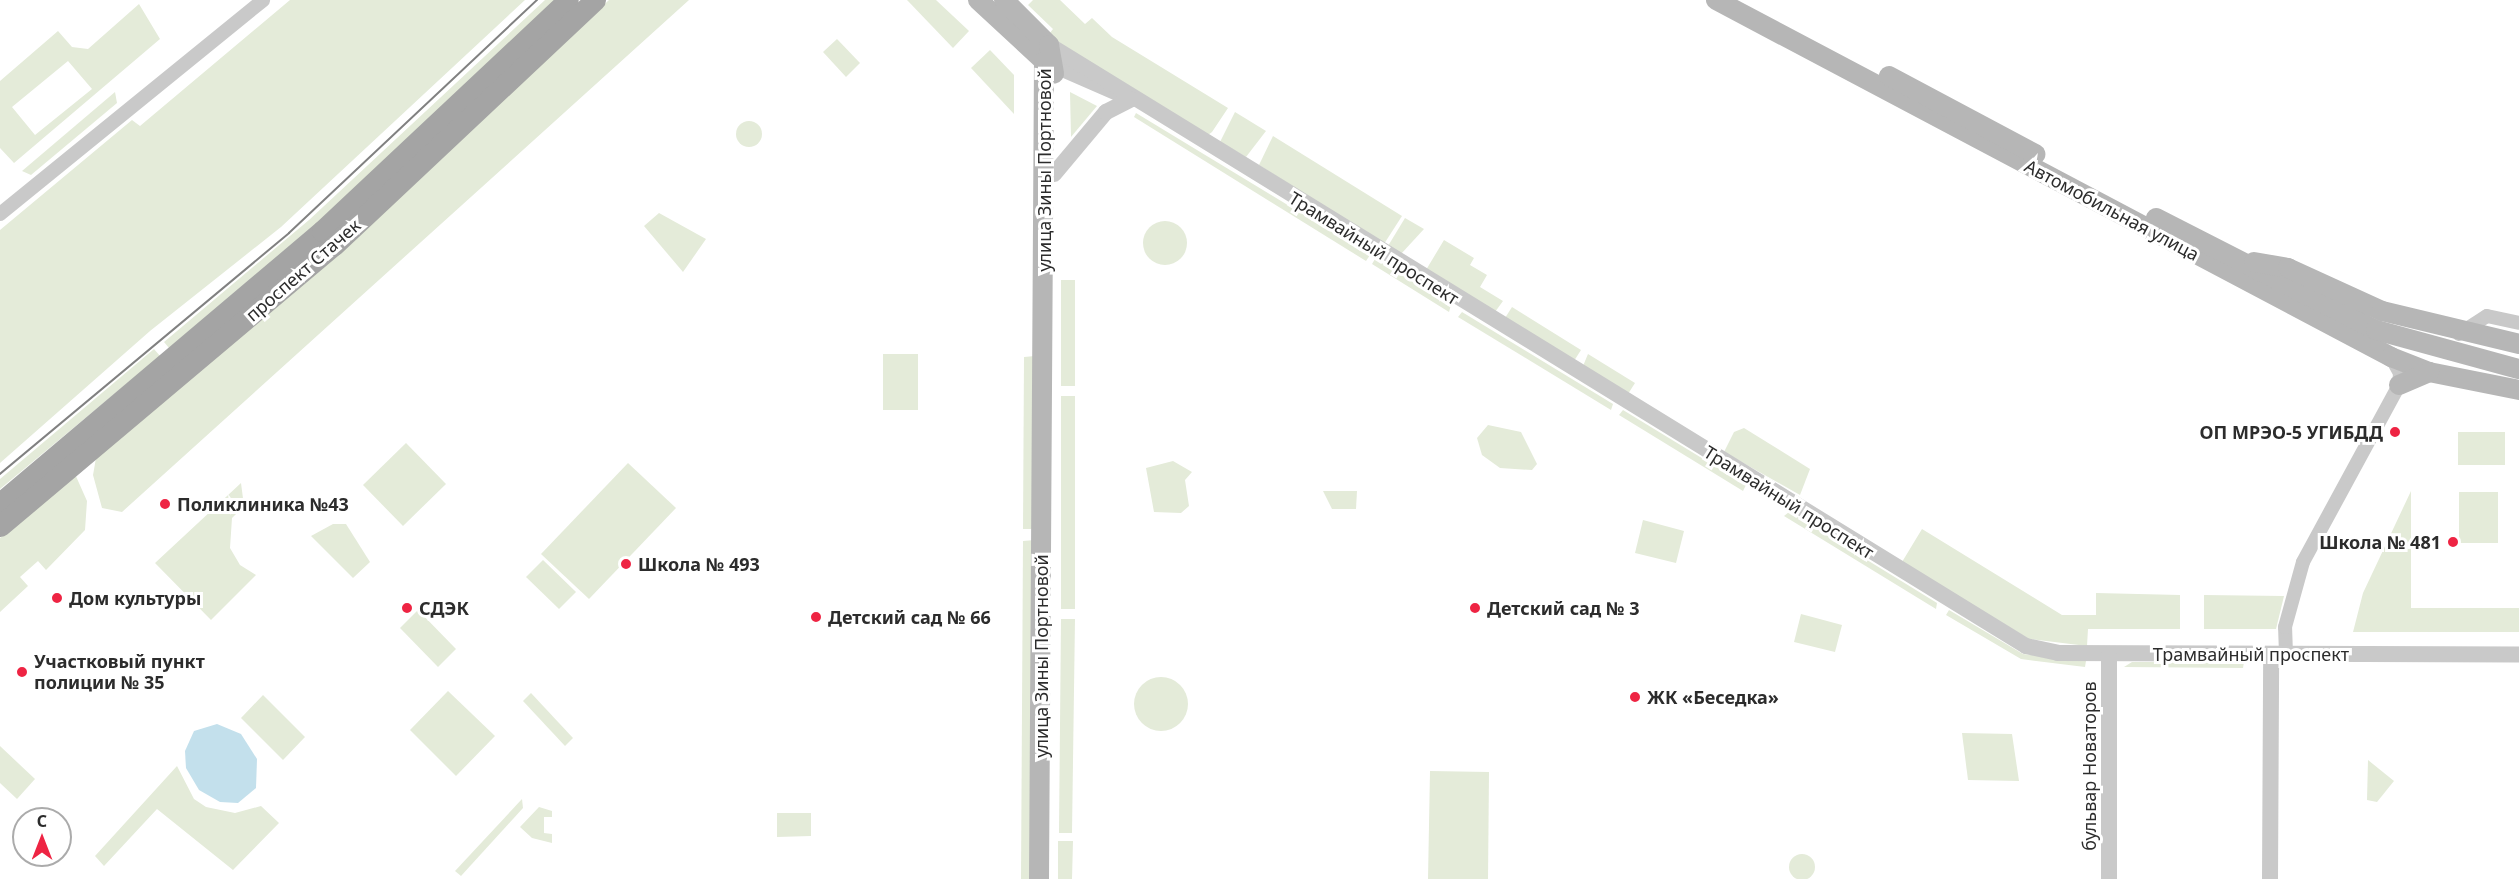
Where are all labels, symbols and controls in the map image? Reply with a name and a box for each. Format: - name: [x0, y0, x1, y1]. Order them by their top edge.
- street label: улица Зины Портновой: [1033, 68, 1055, 272]
- street label: Автомобильная улица: [2021, 155, 2203, 265]
- street label: Трамвайный проспект: [1285, 187, 1463, 309]
- street label: проспект Стачек: [241, 214, 365, 326]
- place label: ОП МРЭО-5 УГИБДД: [2200, 421, 2383, 443]
- marker: ОП МРЭО-5 УГИБДД: [2388, 425, 2402, 439]
- street label: Трамвайный проспект: [1700, 441, 1878, 563]
- place label: Поликлиника №43: [177, 493, 349, 515]
- marker: Поликлиника №43: [158, 497, 172, 511]
- place label: Школа № 481: [2319, 531, 2441, 553]
- marker: Школа № 481: [2446, 535, 2460, 549]
- place label: Школа № 493: [638, 553, 760, 575]
- street label: улица Зины Портновой: [1030, 554, 1052, 758]
- marker: Школа № 493: [619, 557, 633, 571]
- place label: Дом культуры: [69, 587, 201, 609]
- marker: Дом культуры: [50, 591, 64, 605]
- place label: СДЭК: [419, 597, 469, 619]
- place label: Детский сад № 3: [1487, 597, 1639, 619]
- marker: СДЭК: [400, 601, 414, 615]
- marker: Детский сад № 3: [1468, 601, 1482, 615]
- place label: Детский сад № 66: [828, 606, 991, 628]
- marker: Детский сад № 66: [809, 610, 823, 624]
- street label: Трамвайный проспект: [2153, 643, 2349, 665]
- place label: Участковый пункт полиции № 35: [34, 651, 205, 694]
- marker: Участковый пункт полиции № 35: [15, 665, 29, 679]
- street label: бульвар Новаторов: [2078, 681, 2100, 851]
- place label: ЖК «Беседка»: [1647, 686, 1779, 708]
- marker: ЖК «Беседка»: [1628, 690, 1642, 704]
- north arrow: [12, 807, 72, 867]
- text: С: [37, 810, 47, 832]

